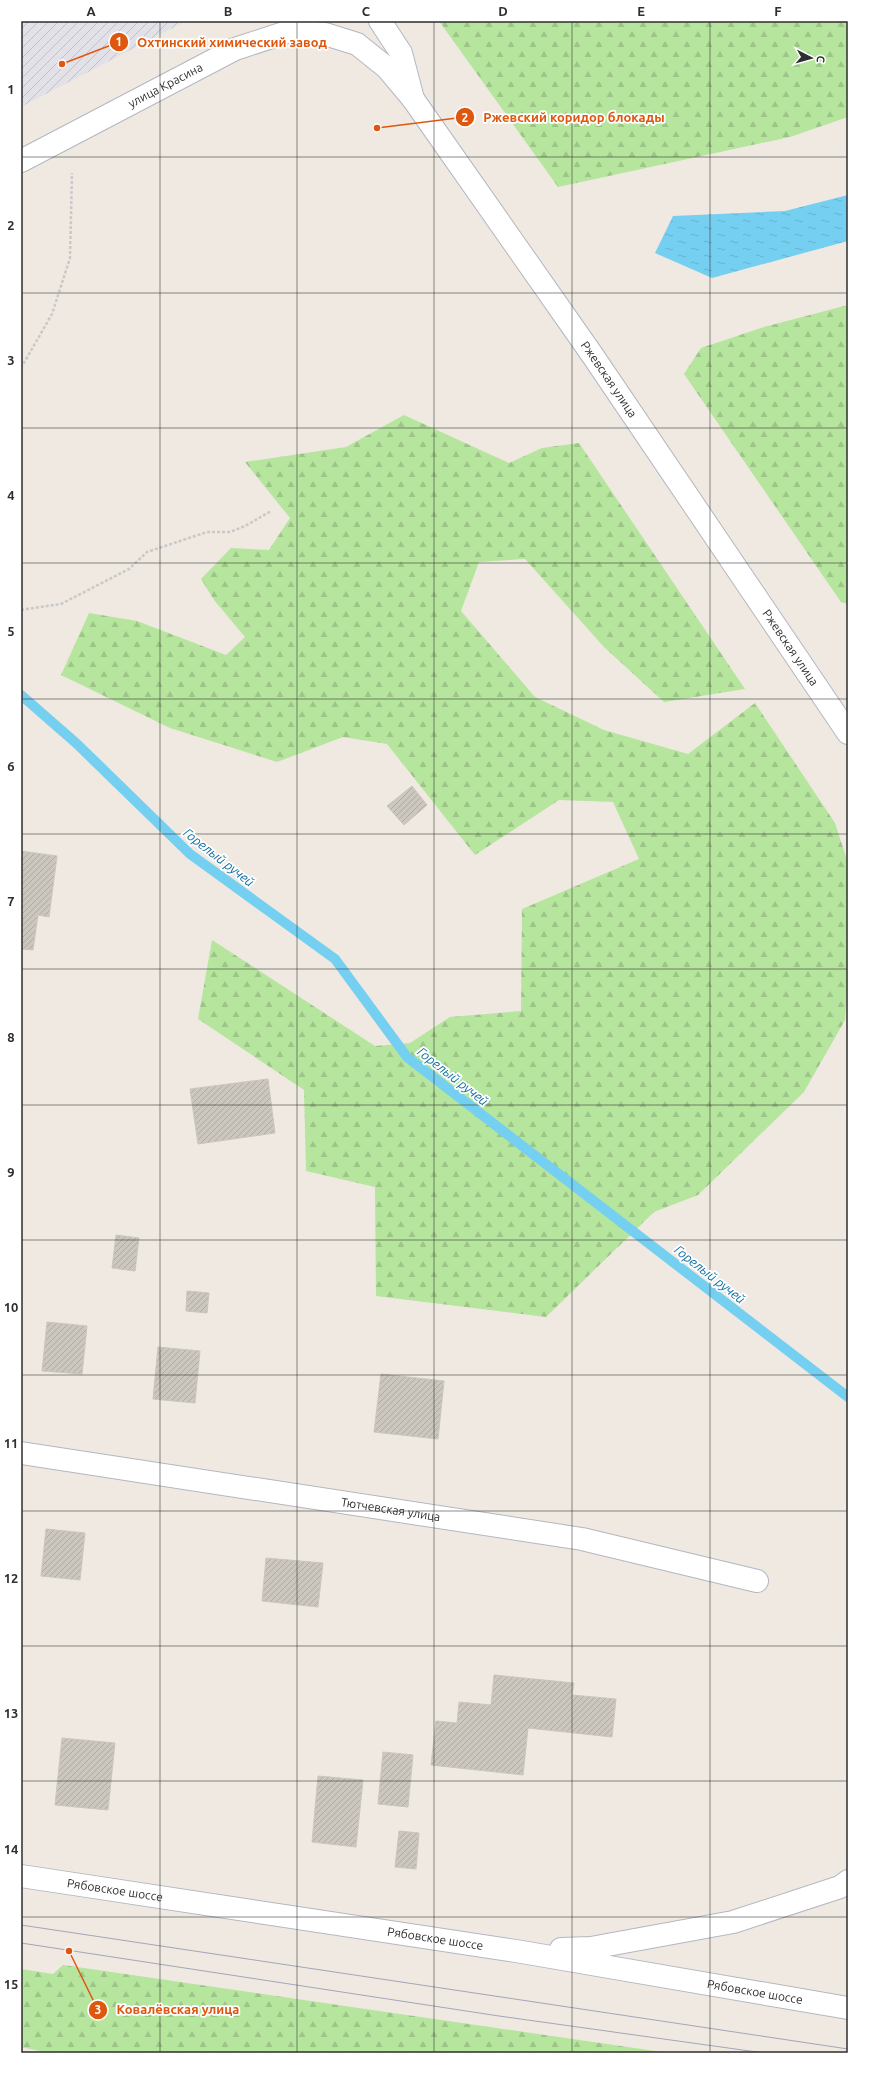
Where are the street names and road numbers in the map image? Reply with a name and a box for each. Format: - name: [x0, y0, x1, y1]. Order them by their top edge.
- street label: улица Красина: [126, 60, 205, 110]
- street label: Ржевская улица: [579, 339, 640, 420]
- street label: Ржевская улица: [760, 607, 821, 688]
- street label: Тютчевская улица: [340, 1495, 441, 1523]
- street label: Рябовское шоссе: [66, 1876, 164, 1903]
- street label: Рябовское шоссе: [386, 1925, 484, 1952]
- street label: Рябовское шоссе: [706, 1977, 804, 2006]

